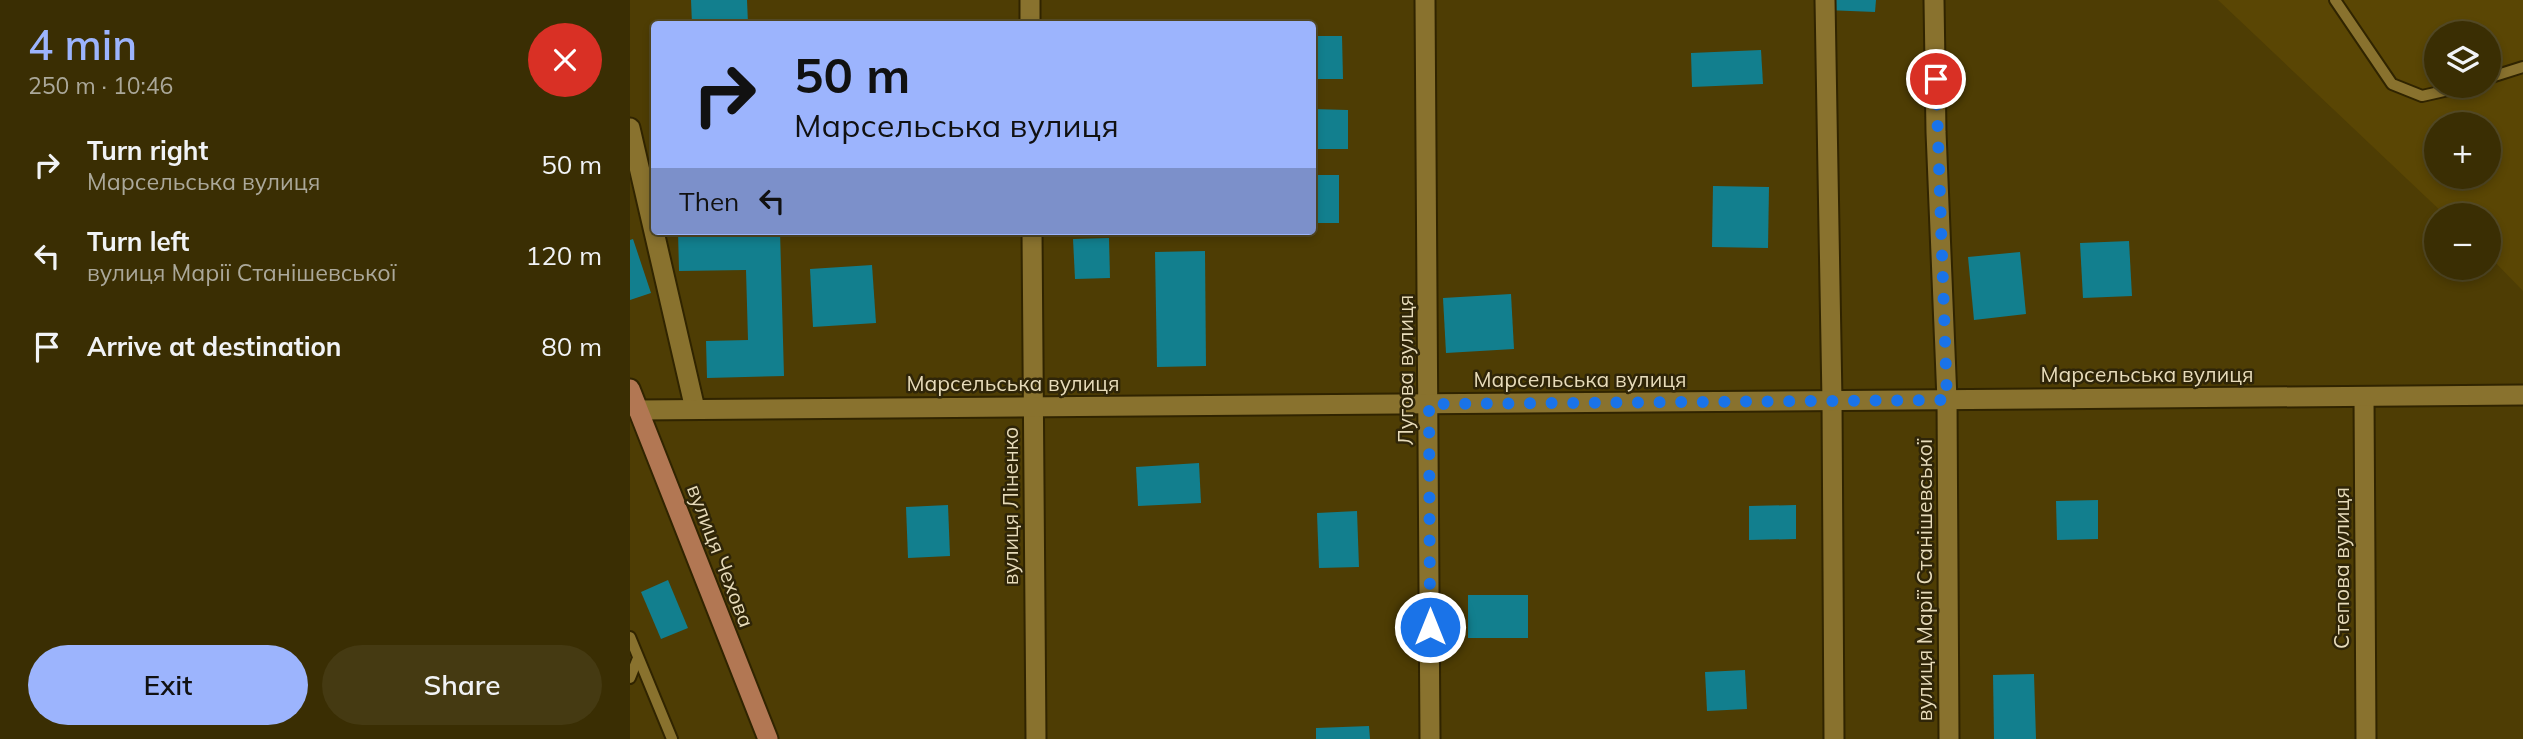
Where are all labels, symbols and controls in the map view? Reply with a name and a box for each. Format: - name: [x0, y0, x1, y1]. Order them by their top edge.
- text: 4 min: [28, 18, 137, 71]
- map controls: [2424, 21, 2501, 280]
- button: layers: [2424, 21, 2501, 98]
- button: close: [528, 23, 602, 97]
- text: 50 m: [794, 44, 910, 105]
- icon: right: [679, 49, 770, 140]
- pin: [1906, 49, 1966, 109]
- icon: arrive: [1917, 60, 1955, 98]
- text: 250 m · 10:46: [28, 71, 173, 100]
- text: Марсельська вулиця: [794, 105, 1119, 145]
- button: +: [2424, 112, 2501, 189]
- text: Turn right: [87, 134, 208, 167]
- icon: right: [28, 146, 66, 184]
- text: 50 m: [541, 148, 602, 181]
- text: Марсельська вулиця: [87, 167, 320, 196]
- icon: left: [753, 182, 791, 220]
- text: Then: [679, 185, 739, 218]
- button: −: [2424, 203, 2501, 280]
- text: Turn left: [87, 225, 189, 258]
- icon: left: [28, 237, 66, 275]
- text: 120 m: [526, 239, 602, 272]
- text: вулиця Марії Станішевської: [87, 258, 396, 287]
- street label: Лугова вулиця: [1392, 295, 1418, 445]
- icon: arrive: [28, 328, 66, 366]
- text: Arrive at destination: [87, 330, 342, 363]
- text: 80 m: [541, 330, 602, 363]
- street label: Марсельська вулиця: [2040, 361, 2254, 387]
- street label: Марсельська вулиця: [1473, 366, 1687, 392]
- street label: Марсельська вулиця: [906, 370, 1120, 396]
- street label: вулиця Ліненко: [997, 427, 1023, 585]
- street label: вулиця Марії Станішевської: [1911, 438, 1937, 721]
- street label: вулиця Чехова: [682, 480, 760, 631]
- street label: Степова вулиця: [2328, 487, 2354, 649]
- position arrow: [1393, 590, 1467, 664]
- button: Exit: [28, 645, 308, 725]
- button: Share: [322, 645, 602, 725]

